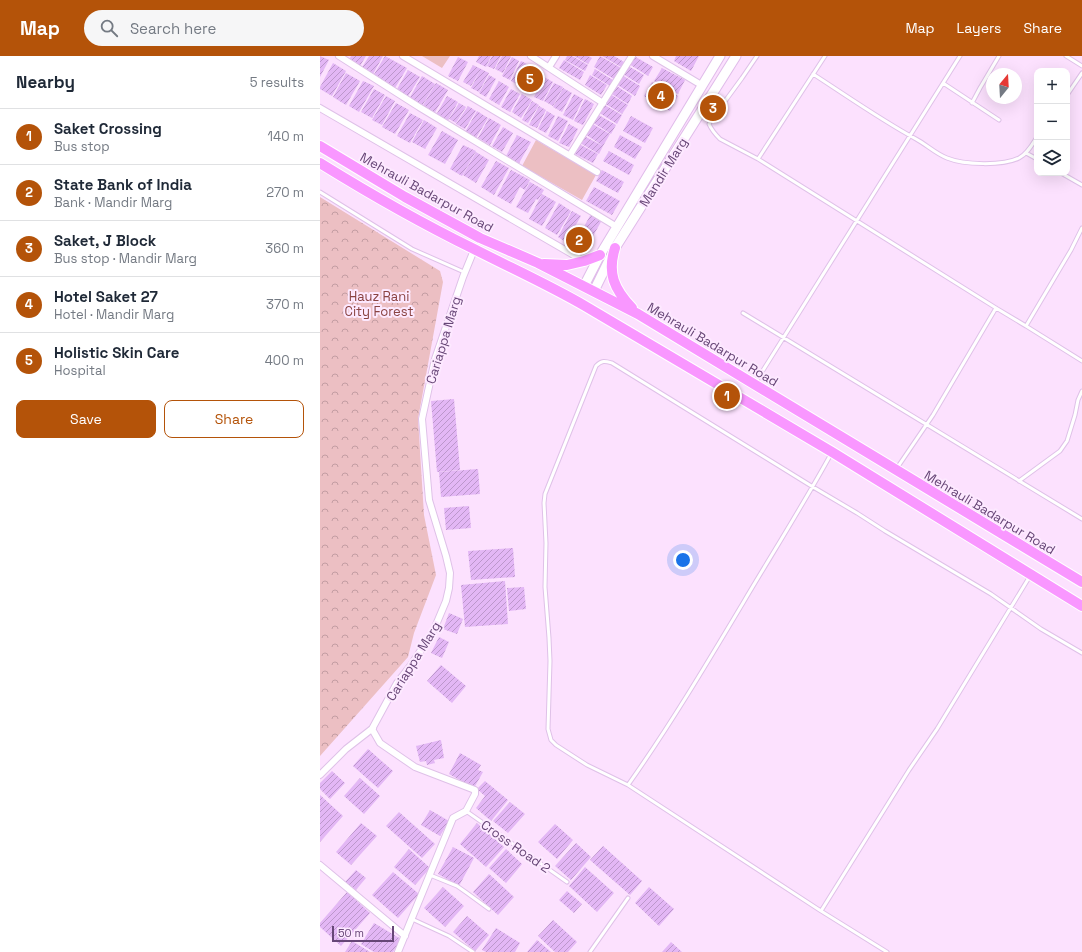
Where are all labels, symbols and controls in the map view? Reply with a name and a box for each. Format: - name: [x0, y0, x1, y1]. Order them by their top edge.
- search box: [84, 10, 364, 46]
- text: Map: [20, 16, 60, 41]
- icon: search: [98, 17, 120, 39]
- text: Search here: [130, 19, 216, 38]
- text: Map: [905, 19, 935, 37]
- text: Layers: [957, 19, 1001, 37]
- text: Share: [1023, 19, 1062, 37]
- pin: 5: [517, 64, 543, 94]
- north arrow: [986, 68, 1022, 104]
- map controls: [1034, 68, 1070, 176]
- button: +: [1034, 68, 1070, 104]
- text: Nearby: [16, 71, 75, 93]
- text: 5 results: [250, 74, 304, 91]
- pin: 4: [648, 81, 674, 111]
- pin: 3: [700, 93, 726, 123]
- button: −: [1034, 104, 1070, 140]
- text: Saket Crossing: [54, 119, 162, 138]
- text: 1: [26, 128, 32, 145]
- text: 140 m: [268, 128, 304, 145]
- street label: Mandir Marg: [635, 135, 691, 210]
- text: Bus stop: [54, 138, 110, 155]
- button: layers: [1034, 140, 1070, 176]
- street label: Mehrauli Badarpur Road: [357, 149, 496, 236]
- text: State Bank of India: [54, 175, 192, 194]
- text: 2: [25, 184, 33, 201]
- text: 270 m: [266, 184, 304, 201]
- text: Bank · Mandir Marg: [54, 194, 172, 211]
- pin: 2: [566, 225, 592, 255]
- text: Saket, J Block: [54, 231, 156, 250]
- text: 3: [25, 240, 33, 257]
- text: 360 m: [265, 240, 304, 257]
- text: Bus stop · Mandir Marg: [54, 250, 197, 267]
- text: Hotel Saket 27: [54, 287, 158, 306]
- park label: Hauz Rani City Forest: [345, 288, 413, 320]
- street label: Cariappa Marg: [422, 294, 465, 386]
- text: 4: [25, 296, 33, 313]
- text: 370 m: [266, 296, 304, 313]
- street label: Mehrauli Badarpur Road: [644, 299, 781, 390]
- text: Hotel · Mandir Marg: [54, 306, 174, 323]
- text: Holistic Skin Care: [54, 343, 179, 362]
- text: 5: [25, 352, 33, 369]
- text: 400 m: [265, 352, 304, 369]
- text: Hospital: [54, 362, 106, 379]
- pin: 1: [714, 381, 740, 411]
- button: Save: [16, 400, 156, 438]
- button: Share: [164, 400, 304, 438]
- street label: Mehrauli Badarpur Road: [921, 467, 1058, 558]
- your location: [673, 550, 693, 570]
- street label: Cariappa Marg: [382, 618, 445, 704]
- street label: Cross Road 2: [478, 816, 554, 877]
- scale bar: [332, 924, 394, 943]
- text: 50 m: [338, 926, 364, 940]

